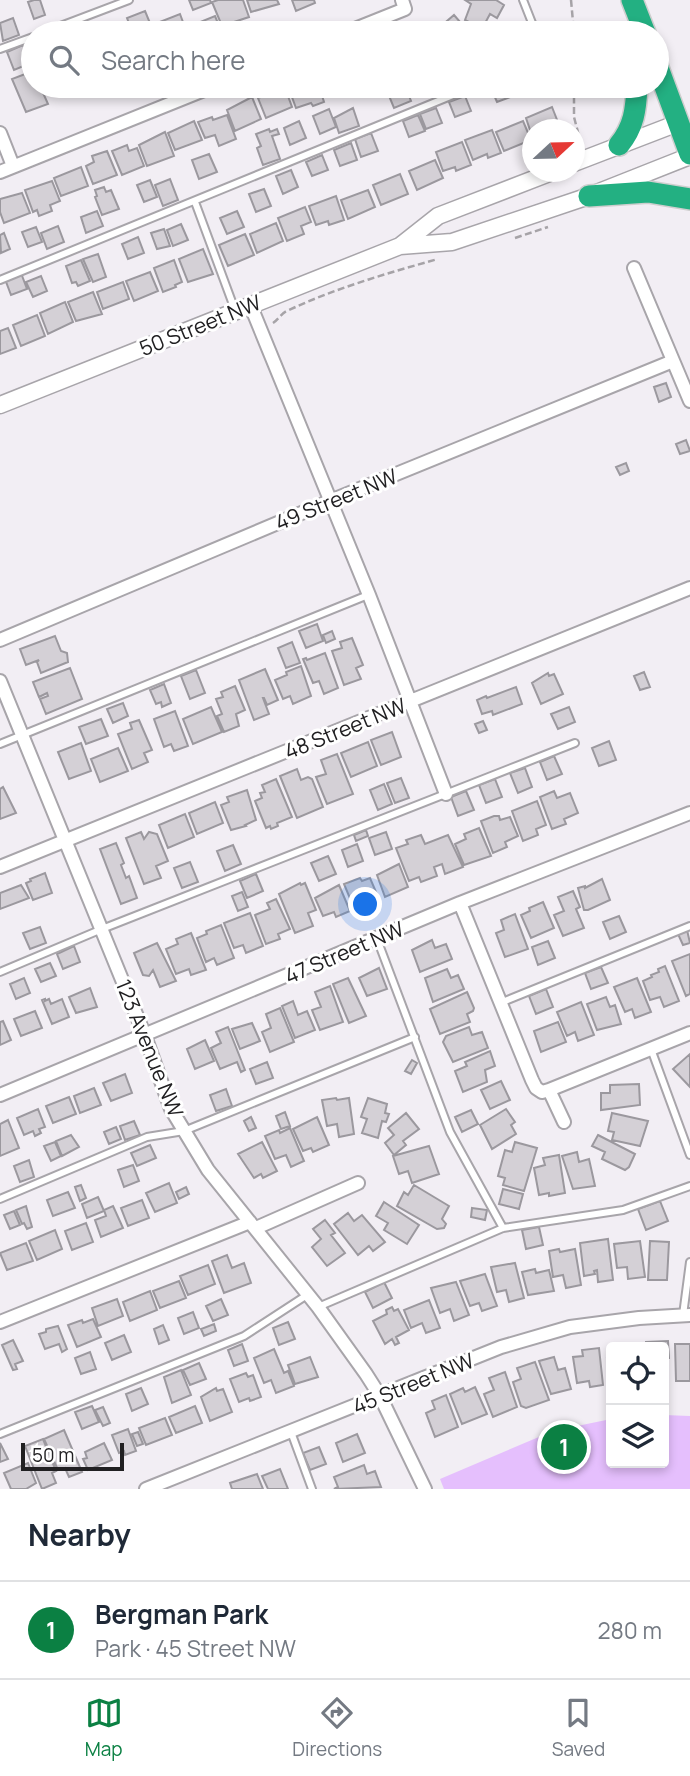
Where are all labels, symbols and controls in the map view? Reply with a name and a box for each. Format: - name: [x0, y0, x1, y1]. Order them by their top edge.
- search box: [21, 21, 669, 98]
- icon: search: [45, 41, 83, 79]
- text: Search here: [101, 42, 246, 78]
- north arrow: [522, 119, 585, 182]
- street label: 50 Street NW: [135, 288, 265, 362]
- street label: 49 Street NW: [271, 462, 402, 536]
- street label: 48 Street NW: [280, 691, 410, 765]
- your location: [348, 887, 382, 921]
- street label: 47 Street NW: [280, 914, 408, 990]
- street label: 123 Avenue NW: [110, 975, 190, 1121]
- map controls: [606, 1342, 669, 1468]
- button: locate: [606, 1342, 669, 1405]
- street label: 45 Street NW: [348, 1346, 478, 1420]
- button: layers: [606, 1405, 669, 1468]
- pin: 1: [541, 1421, 587, 1473]
- scale bar: [21, 1440, 124, 1472]
- text: 50 m: [32, 1442, 74, 1468]
- text: Nearby: [28, 1514, 131, 1555]
- text: Bergman Park: [95, 1596, 268, 1632]
- text: 1: [46, 1614, 56, 1646]
- text: 280 m: [597, 1614, 662, 1646]
- text: Park · 45 Street NW: [95, 1632, 296, 1664]
- tab: Map: [85, 1694, 123, 1762]
- tab: Directions: [292, 1694, 382, 1762]
- tab: Saved: [552, 1694, 605, 1762]

